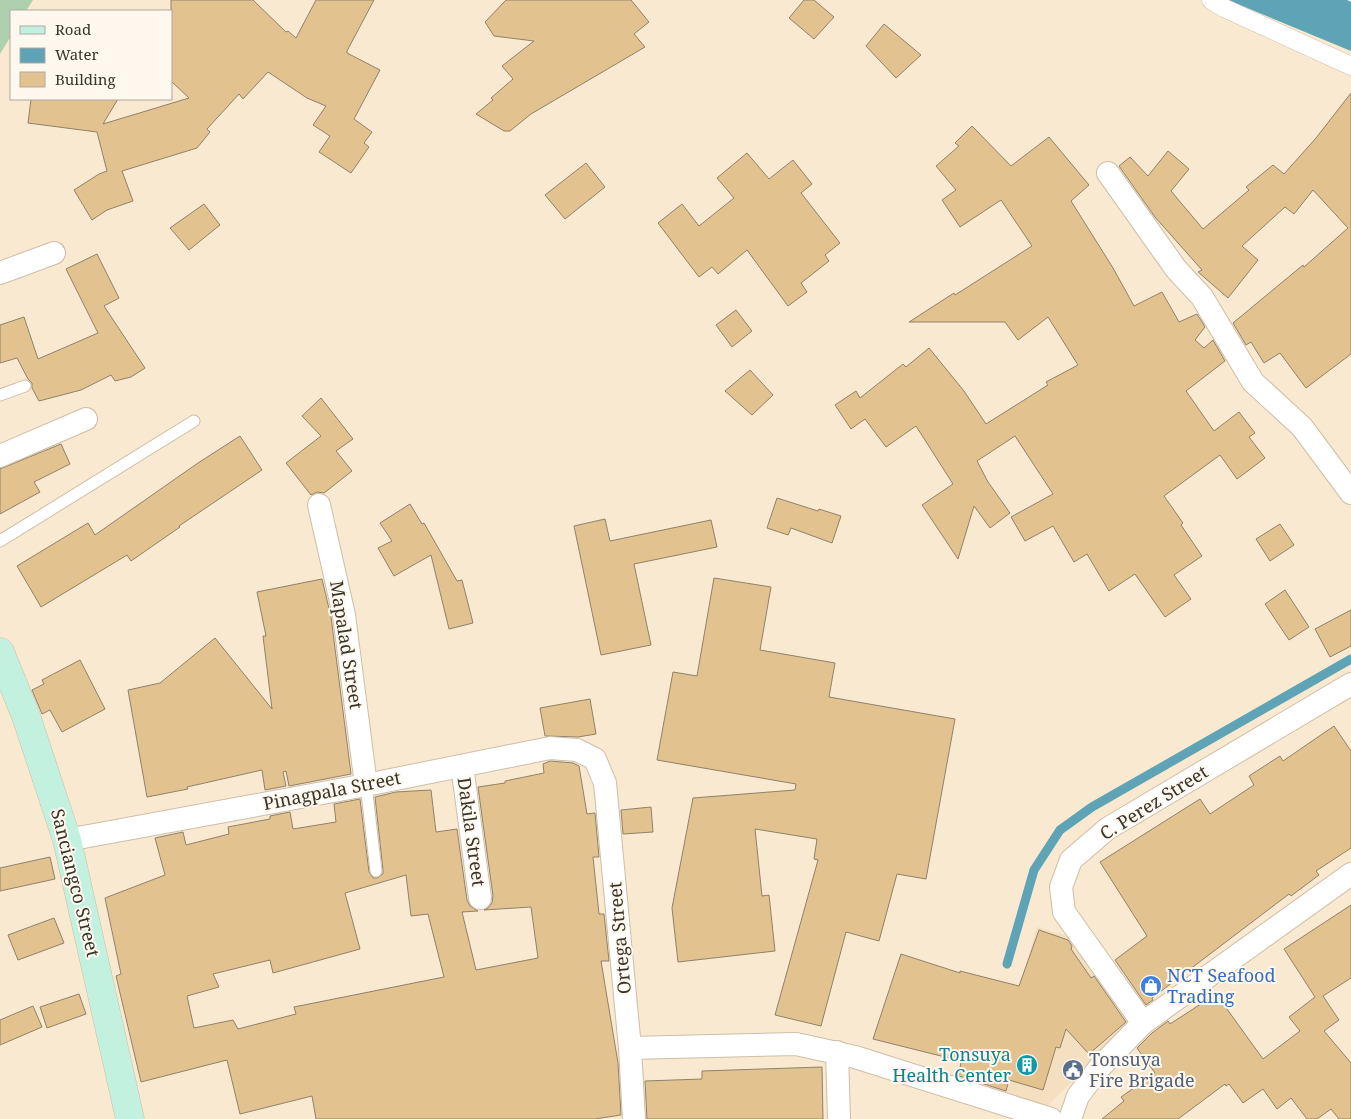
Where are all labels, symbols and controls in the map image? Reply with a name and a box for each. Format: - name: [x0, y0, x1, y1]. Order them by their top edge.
- legend: [10, 10, 172, 100]
- text: Road: [55, 19, 91, 39]
- text: Water: [55, 44, 98, 64]
- text: Building: [55, 69, 116, 89]
- street label: Mapalad Street: [325, 579, 369, 711]
- street label: C. Perez Street: [1095, 759, 1212, 845]
- street label: Pinagpala Street: [261, 765, 403, 815]
- street label: Dakila Street: [452, 776, 492, 888]
- street label: Sanciangco Street: [46, 806, 106, 959]
- street label: Ortega Street: [602, 881, 636, 995]
- place label: NCT Seafood Trading: [1167, 963, 1276, 1008]
- shop icon: NCT Seafood Trading: [1139, 974, 1163, 998]
- place label: Tonsuya Health Center: [892, 1042, 1012, 1087]
- place label: Tonsuya Fire Brigade: [1089, 1047, 1195, 1092]
- building icon: Tonsuya Health Center: [1015, 1053, 1039, 1077]
- public building icon: Tonsuya Fire Brigade: [1061, 1058, 1085, 1082]

